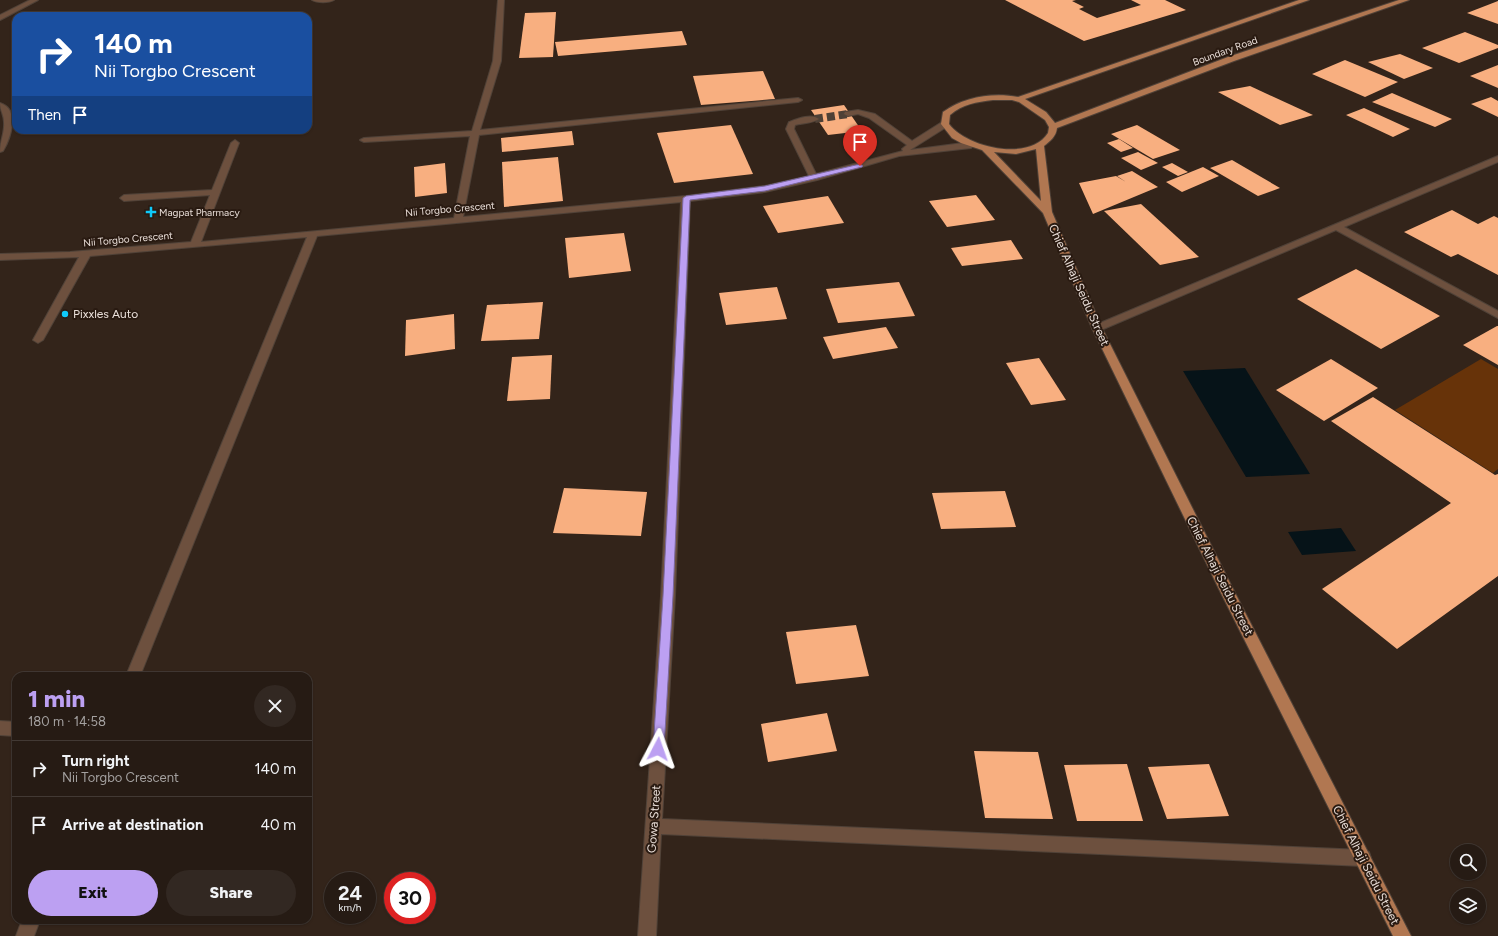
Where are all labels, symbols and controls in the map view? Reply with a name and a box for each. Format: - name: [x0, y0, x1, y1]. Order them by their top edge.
- text: 140 m: [94, 26, 173, 60]
- icon: right: [28, 28, 80, 80]
- street label: Boundary Road: [1191, 33, 1259, 69]
- text: Nii Torgbo Crescent: [94, 60, 256, 82]
- icon: arrive: [69, 104, 91, 126]
- text: Then: [28, 106, 61, 124]
- pin: [843, 125, 877, 166]
- icon: arrive: [849, 131, 871, 153]
- street label: Nii Torgbo Crescent: [405, 199, 496, 219]
- place label: Magpat Pharmacy: [159, 206, 240, 219]
- marker: Magpat Pharmacy: [146, 207, 156, 217]
- street label: Chief Alhaji Seidu Street: [1046, 222, 1112, 348]
- street label: Nii Torgbo Crescent: [83, 229, 174, 249]
- place label: Pixxles Auto: [73, 307, 138, 321]
- marker: Pixxles Auto: [60, 309, 70, 319]
- street label: Chief Alhaji Seidu Street: [1184, 514, 1256, 638]
- text: 1 min: [28, 684, 85, 713]
- button: close: [254, 685, 296, 727]
- text: 180 m · 14:58: [28, 714, 106, 729]
- position arrow: [637, 728, 679, 770]
- text: Turn right: [62, 752, 130, 770]
- icon: right: [28, 758, 50, 780]
- text: 140 m: [254, 760, 296, 778]
- text: Nii Torgbo Crescent: [62, 770, 179, 785]
- street label: Gowa Street: [645, 784, 663, 853]
- street label: Chief Alhaji Seidu Street: [1330, 803, 1402, 927]
- icon: arrive: [28, 814, 50, 836]
- text: Arrive at destination: [62, 816, 203, 834]
- text: 40 m: [261, 816, 296, 834]
- map controls: [1450, 844, 1486, 924]
- button: search: [1450, 844, 1486, 880]
- button: Exit: [28, 870, 158, 916]
- button: Share: [166, 870, 296, 916]
- speed limit sign: 30: [384, 872, 436, 924]
- text: 24: [338, 881, 362, 905]
- button: layers: [1450, 888, 1486, 924]
- text: km/h: [339, 901, 361, 914]

